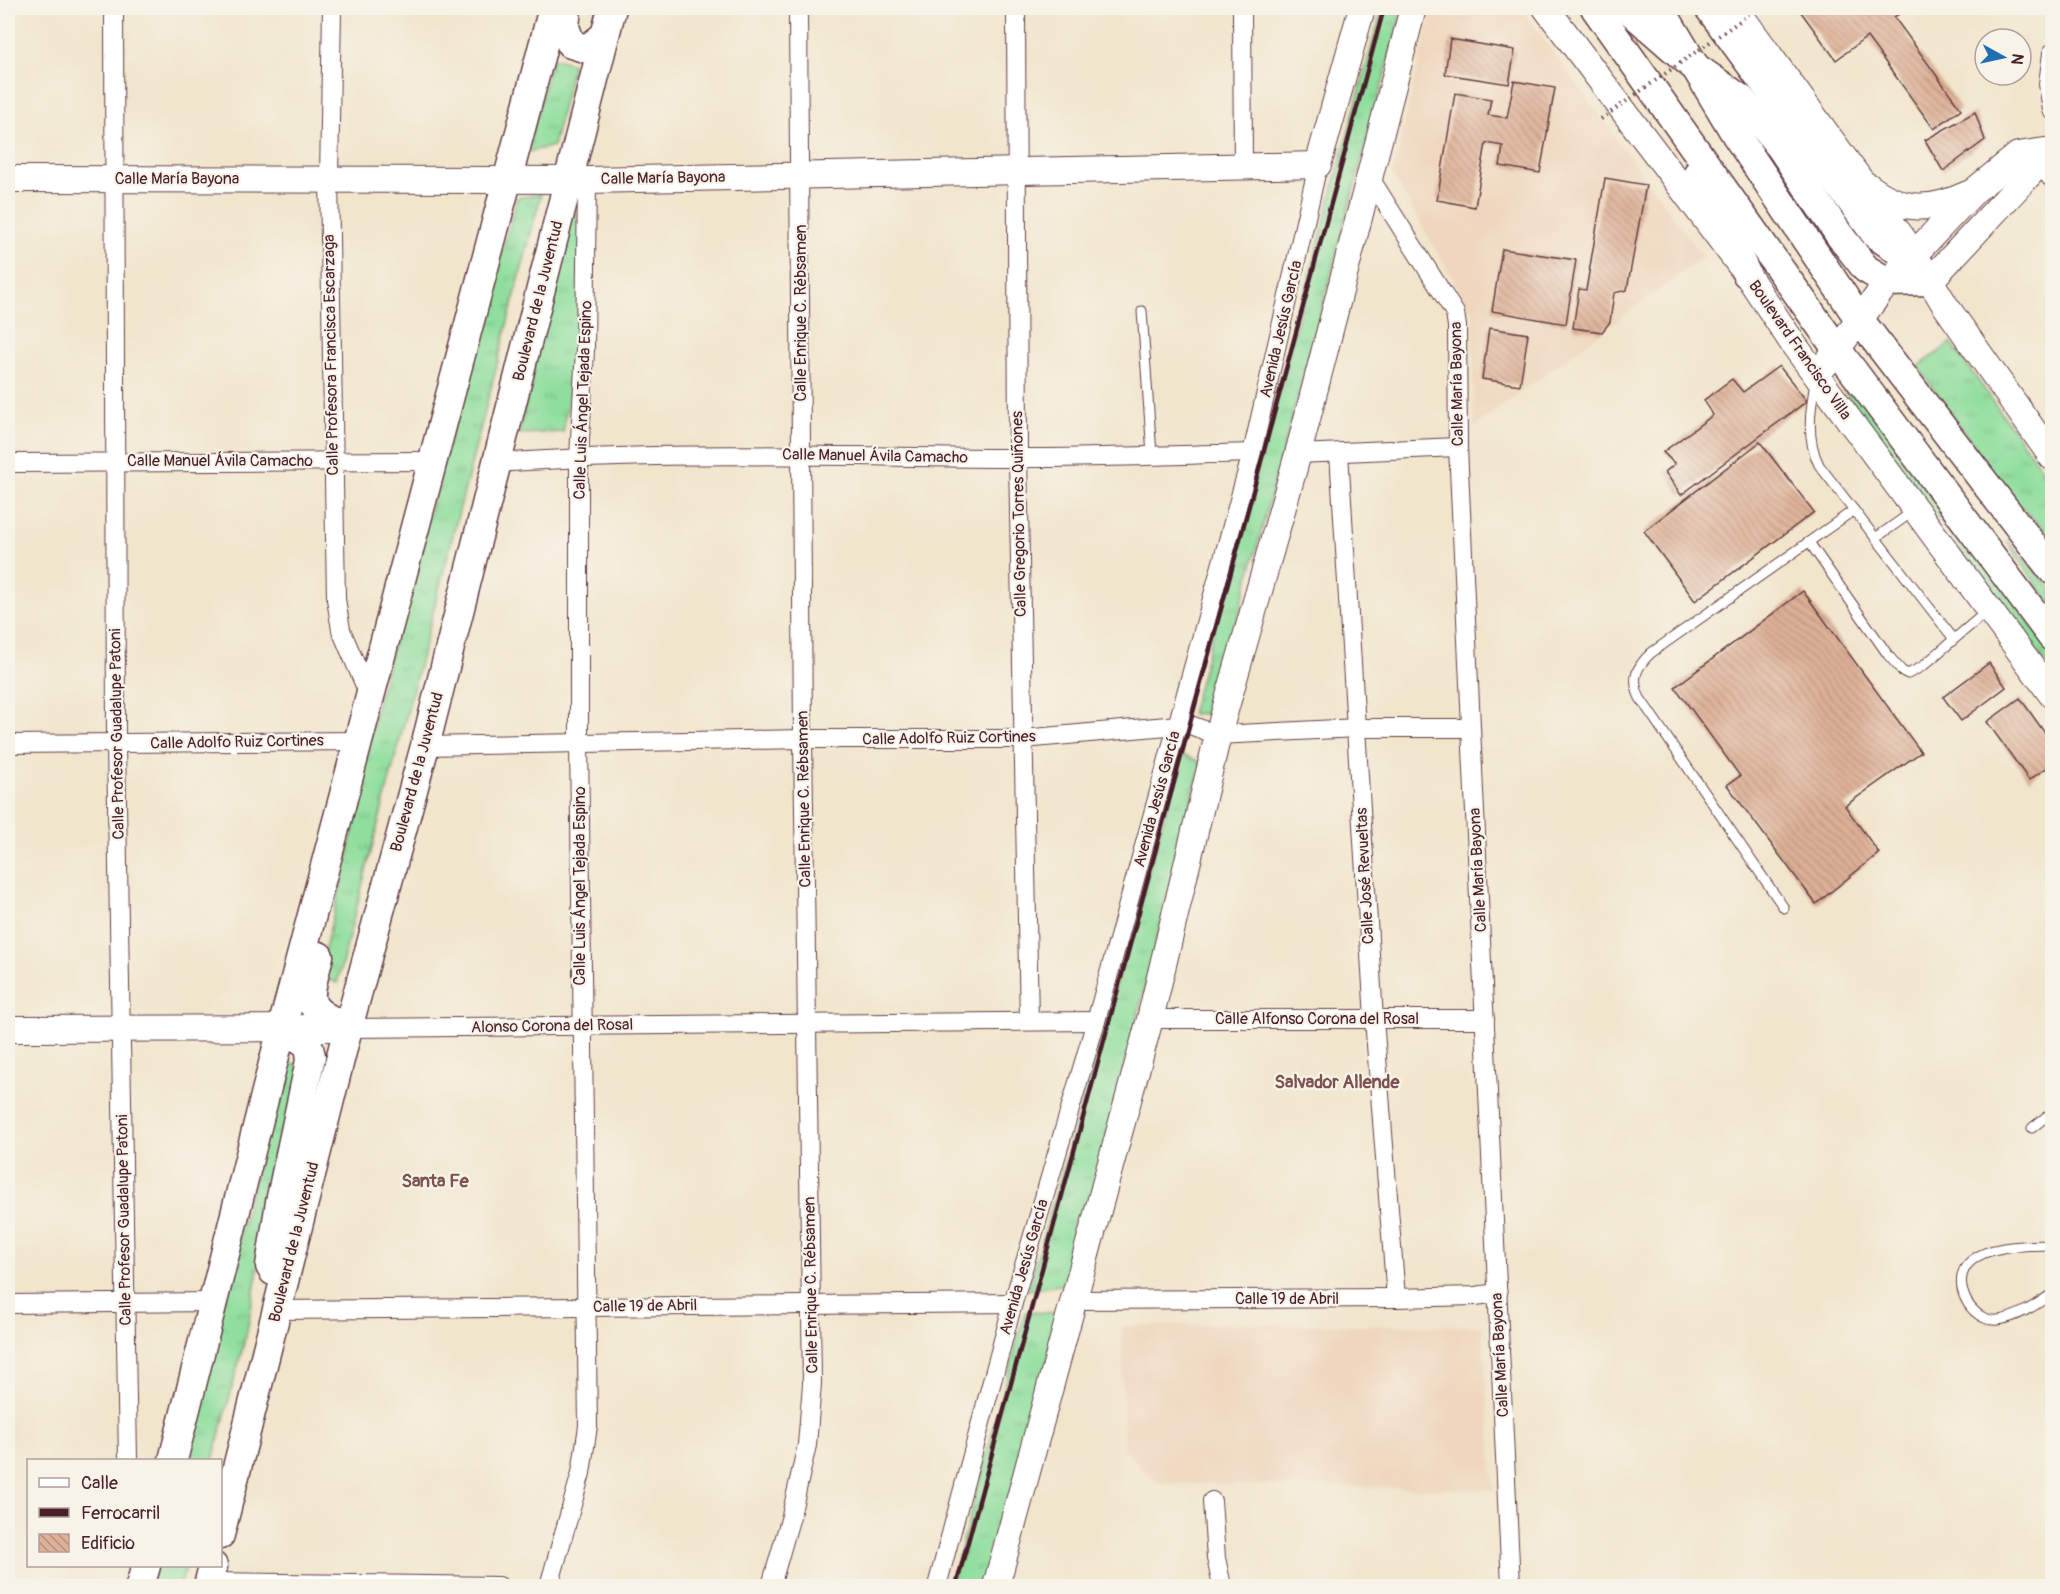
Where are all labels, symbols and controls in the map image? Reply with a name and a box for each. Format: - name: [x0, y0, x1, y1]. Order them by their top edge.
- north arrow: [1973, 27, 2033, 87]
- text: N: [2006, 52, 2028, 66]
- street label: Calle María Bayona: [601, 167, 725, 189]
- street label: Calle María Bayona: [115, 169, 239, 189]
- street label: Boulevard de la Juventud: [508, 219, 568, 383]
- street label: Calle Enrique C. Rébsamen: [791, 224, 811, 402]
- street label: Calle Profesora Francisca Escarzaga: [319, 234, 343, 476]
- street label: Avenida Jesús García: [1255, 258, 1307, 400]
- street label: Boulevard Francisco Villa: [1744, 276, 1856, 424]
- street label: Calle Luis Ángel Tejada Espino: [570, 300, 596, 500]
- street label: Calle María Bayona: [1446, 322, 1468, 446]
- street label: Calle Gregorio Torres Quiñones: [1007, 411, 1031, 617]
- street label: Calle Manuel Ávila Camacho: [782, 444, 968, 468]
- street label: Calle Manuel Ávila Camacho: [127, 451, 313, 471]
- street label: Calle Profesor Guadalupe Patoni: [105, 628, 129, 840]
- street label: Boulevard de la Juventud: [386, 690, 448, 854]
- street label: Calle Enrique C. Rébsamen: [792, 710, 816, 888]
- street label: Calle Adolfo Ruiz Cortines: [862, 726, 1036, 750]
- street label: Avenida Jesús García: [1129, 729, 1185, 869]
- street label: Calle Adolfo Ruiz Cortines: [150, 730, 324, 754]
- street label: Calle Luis Ángel Tejada Espino: [570, 786, 590, 986]
- street label: Calle José Revueltas: [1351, 807, 1379, 945]
- street label: Calle María Bayona: [1465, 807, 1491, 933]
- street label: Calle Alfonso Corona del Rosal: [1215, 1009, 1419, 1029]
- street label: Alonso Corona del Rosal: [471, 1015, 633, 1037]
- district label: Salvador Allende: [1275, 1071, 1401, 1094]
- street label: Calle Profesor Guadalupe Patoni: [112, 1114, 136, 1326]
- street label: Boulevard de la Juventud: [264, 1160, 324, 1324]
- district label: Santa Fe: [401, 1170, 470, 1193]
- street label: Calle Enrique C. Rébsamen: [799, 1196, 823, 1374]
- street label: Avenida Jesús García: [995, 1197, 1053, 1337]
- street label: Calle 19 de Abril: [1235, 1289, 1339, 1309]
- street label: Calle María Bayona: [1487, 1292, 1513, 1418]
- street label: Calle 19 de Abril: [593, 1295, 697, 1317]
- legend: [27, 1459, 222, 1567]
- text: Calle: [81, 1472, 118, 1495]
- text: Ferrocarril: [81, 1502, 160, 1525]
- text: Edificio: [81, 1532, 135, 1555]

